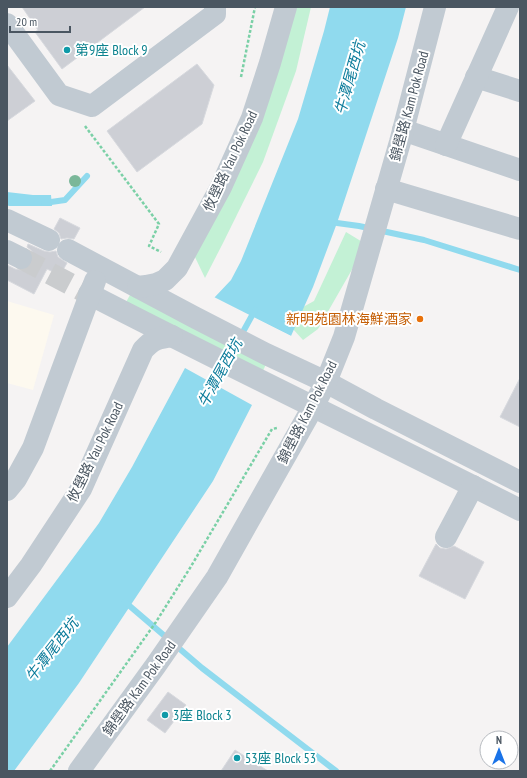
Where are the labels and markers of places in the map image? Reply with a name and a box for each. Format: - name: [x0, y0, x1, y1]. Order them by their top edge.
- place label: 第9座 Block 9: [75, 41, 148, 59]
- marker: 第9座 Block 9: [62, 45, 72, 55]
- place label: 新明苑園林海鮮酒家: [286, 310, 412, 328]
- marker: 新明苑園林海鮮酒家: [415, 314, 425, 324]
- place label: 3座 Block 3: [173, 706, 232, 724]
- marker: 3座 Block 3: [160, 710, 170, 720]
- place label: 53座 Block 53: [245, 749, 316, 767]
- marker: 53座 Block 53: [232, 753, 242, 763]

